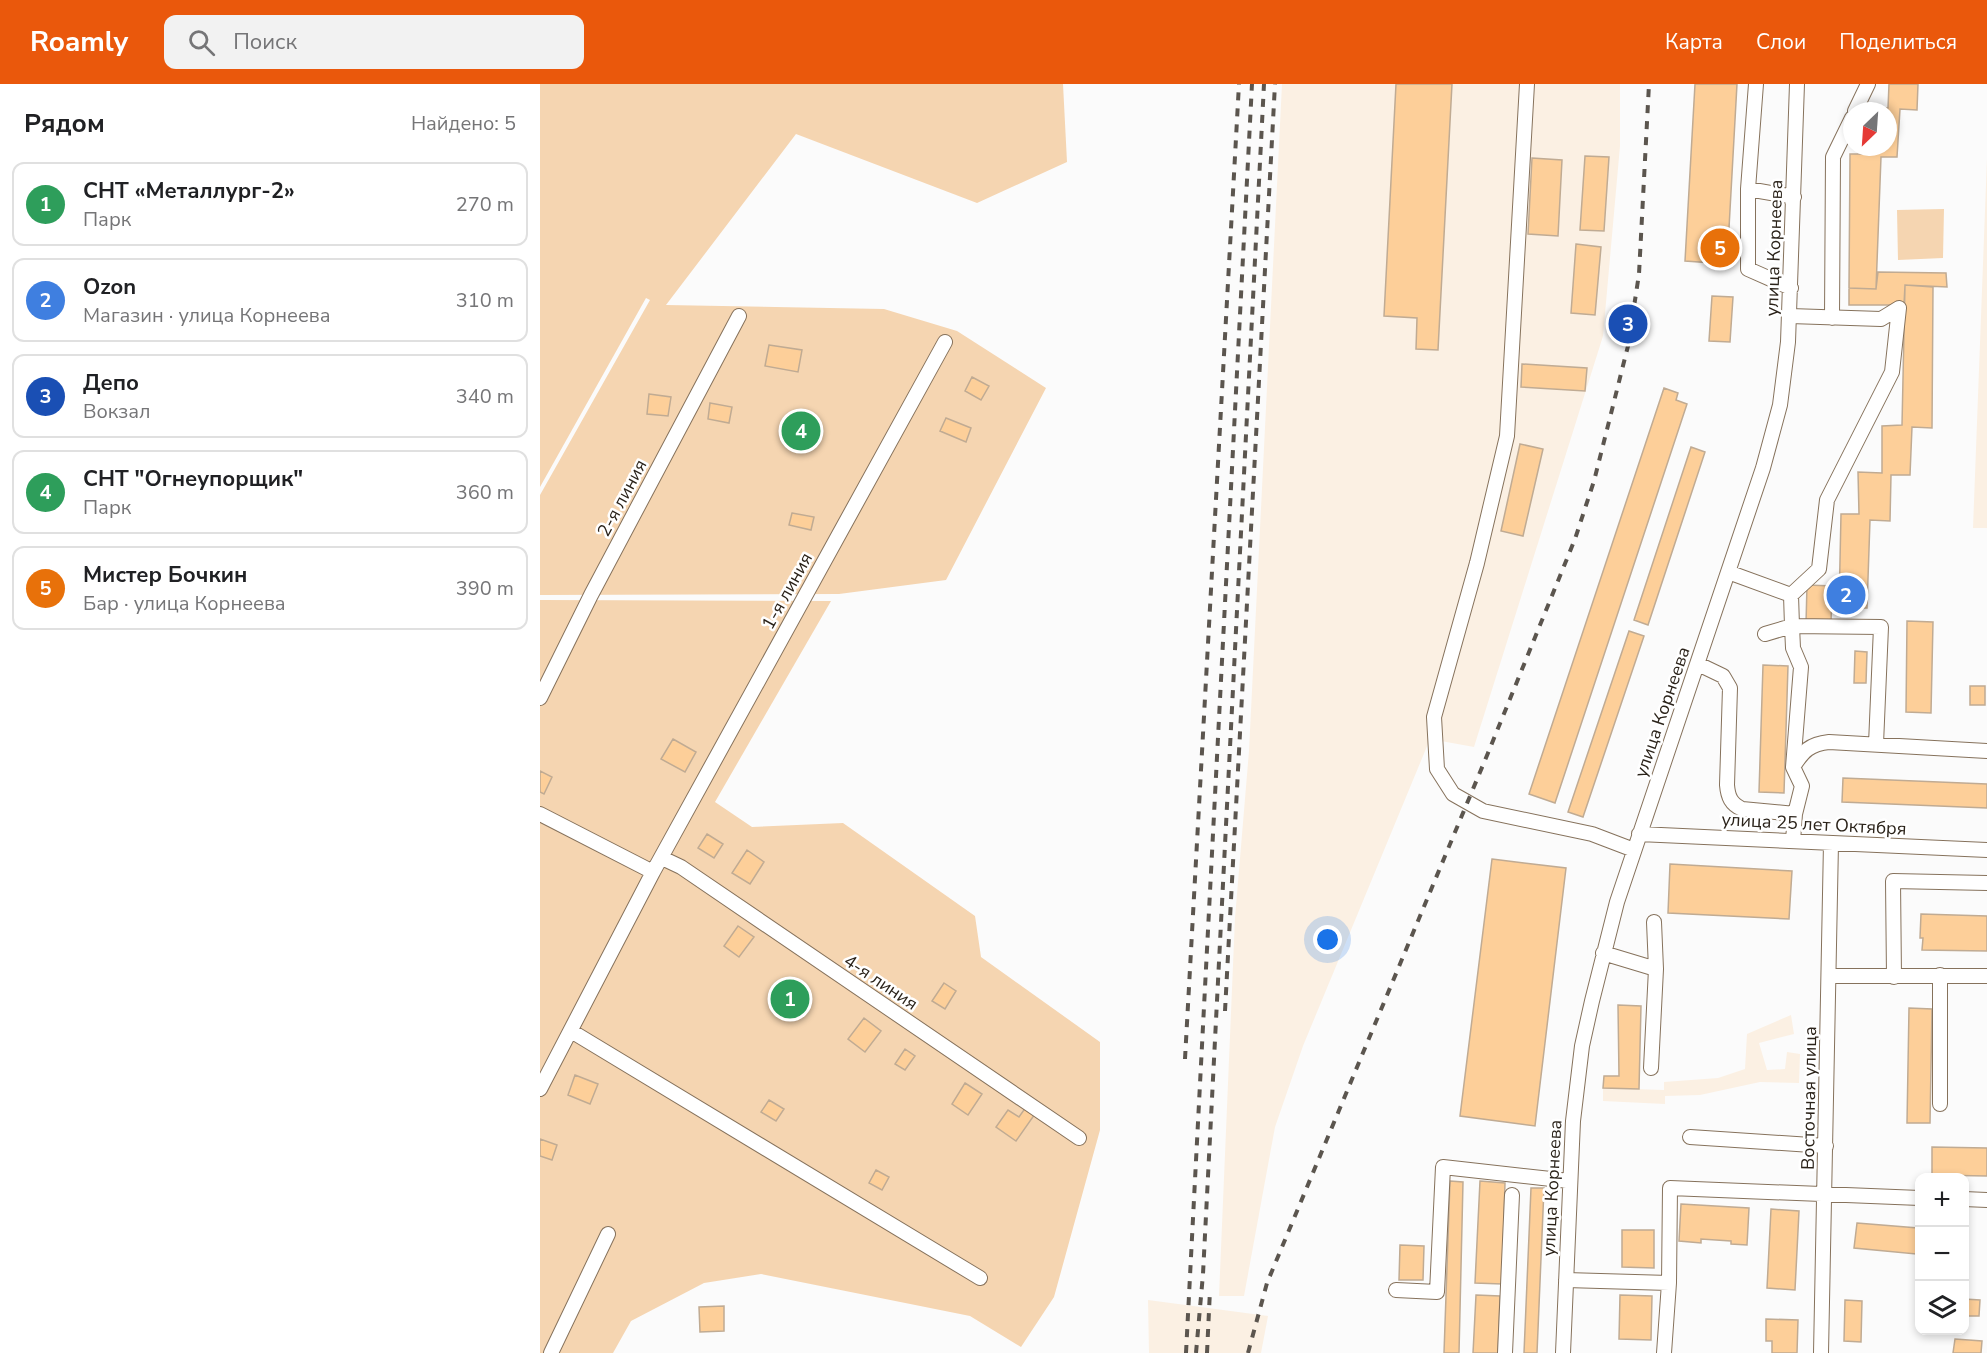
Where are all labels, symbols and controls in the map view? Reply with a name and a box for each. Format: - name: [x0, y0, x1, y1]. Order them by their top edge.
- search box: [164, 15, 584, 69]
- text: Roamly: [30, 23, 128, 61]
- icon: search: [185, 26, 218, 59]
- text: Поиск: [233, 27, 297, 57]
- text: Карта: [1665, 28, 1723, 56]
- text: Слои: [1756, 28, 1806, 56]
- text: Поделиться: [1839, 28, 1957, 56]
- north arrow: [1843, 102, 1897, 156]
- text: Рядом: [24, 106, 105, 141]
- text: Найдено: 5: [411, 110, 516, 137]
- text: СНТ «Металлург-2»: [83, 176, 295, 206]
- street label: улица Корнеева: [1760, 179, 1788, 317]
- text: 1: [40, 191, 52, 218]
- text: 270 m: [456, 191, 514, 218]
- text: Парк: [83, 206, 131, 233]
- pin: 5: [1700, 226, 1740, 270]
- text: Ozon: [83, 272, 136, 302]
- text: 2: [40, 287, 52, 314]
- text: 310 m: [456, 287, 514, 314]
- text: Магазин · улица Корнеева: [83, 302, 331, 329]
- pin: 3: [1608, 302, 1648, 346]
- text: Депо: [83, 368, 139, 398]
- text: 3: [40, 383, 52, 410]
- text: 340 m: [456, 383, 514, 410]
- text: Вокзал: [83, 398, 151, 425]
- pin: 4: [782, 408, 820, 454]
- street label: 2-я линия: [592, 455, 652, 541]
- text: СНТ "Огнеупорщик": [83, 464, 303, 494]
- text: 4: [40, 479, 52, 506]
- text: 360 m: [456, 479, 514, 506]
- text: Парк: [83, 494, 131, 521]
- street label: 1-я линия: [756, 548, 818, 634]
- text: Мистер Бочкин: [83, 560, 247, 590]
- pin: 2: [1826, 572, 1866, 618]
- text: 5: [40, 575, 52, 602]
- text: 390 m: [456, 575, 514, 602]
- text: Бар · улица Корнеева: [83, 590, 286, 617]
- street label: улица Корнеева: [1628, 643, 1696, 781]
- street label: улица 25 лет Октября: [1721, 807, 1907, 841]
- your location: [1313, 925, 1342, 954]
- street label: 4-я линия: [839, 948, 923, 1016]
- pin: 1: [770, 976, 810, 1022]
- street label: Восточная улица: [1796, 1026, 1822, 1170]
- street label: улица Корнеева: [1536, 1119, 1568, 1257]
- map controls: [1915, 1173, 1969, 1335]
- button: +: [1915, 1173, 1969, 1227]
- button: −: [1915, 1227, 1969, 1281]
- button: layers: [1915, 1281, 1969, 1335]

